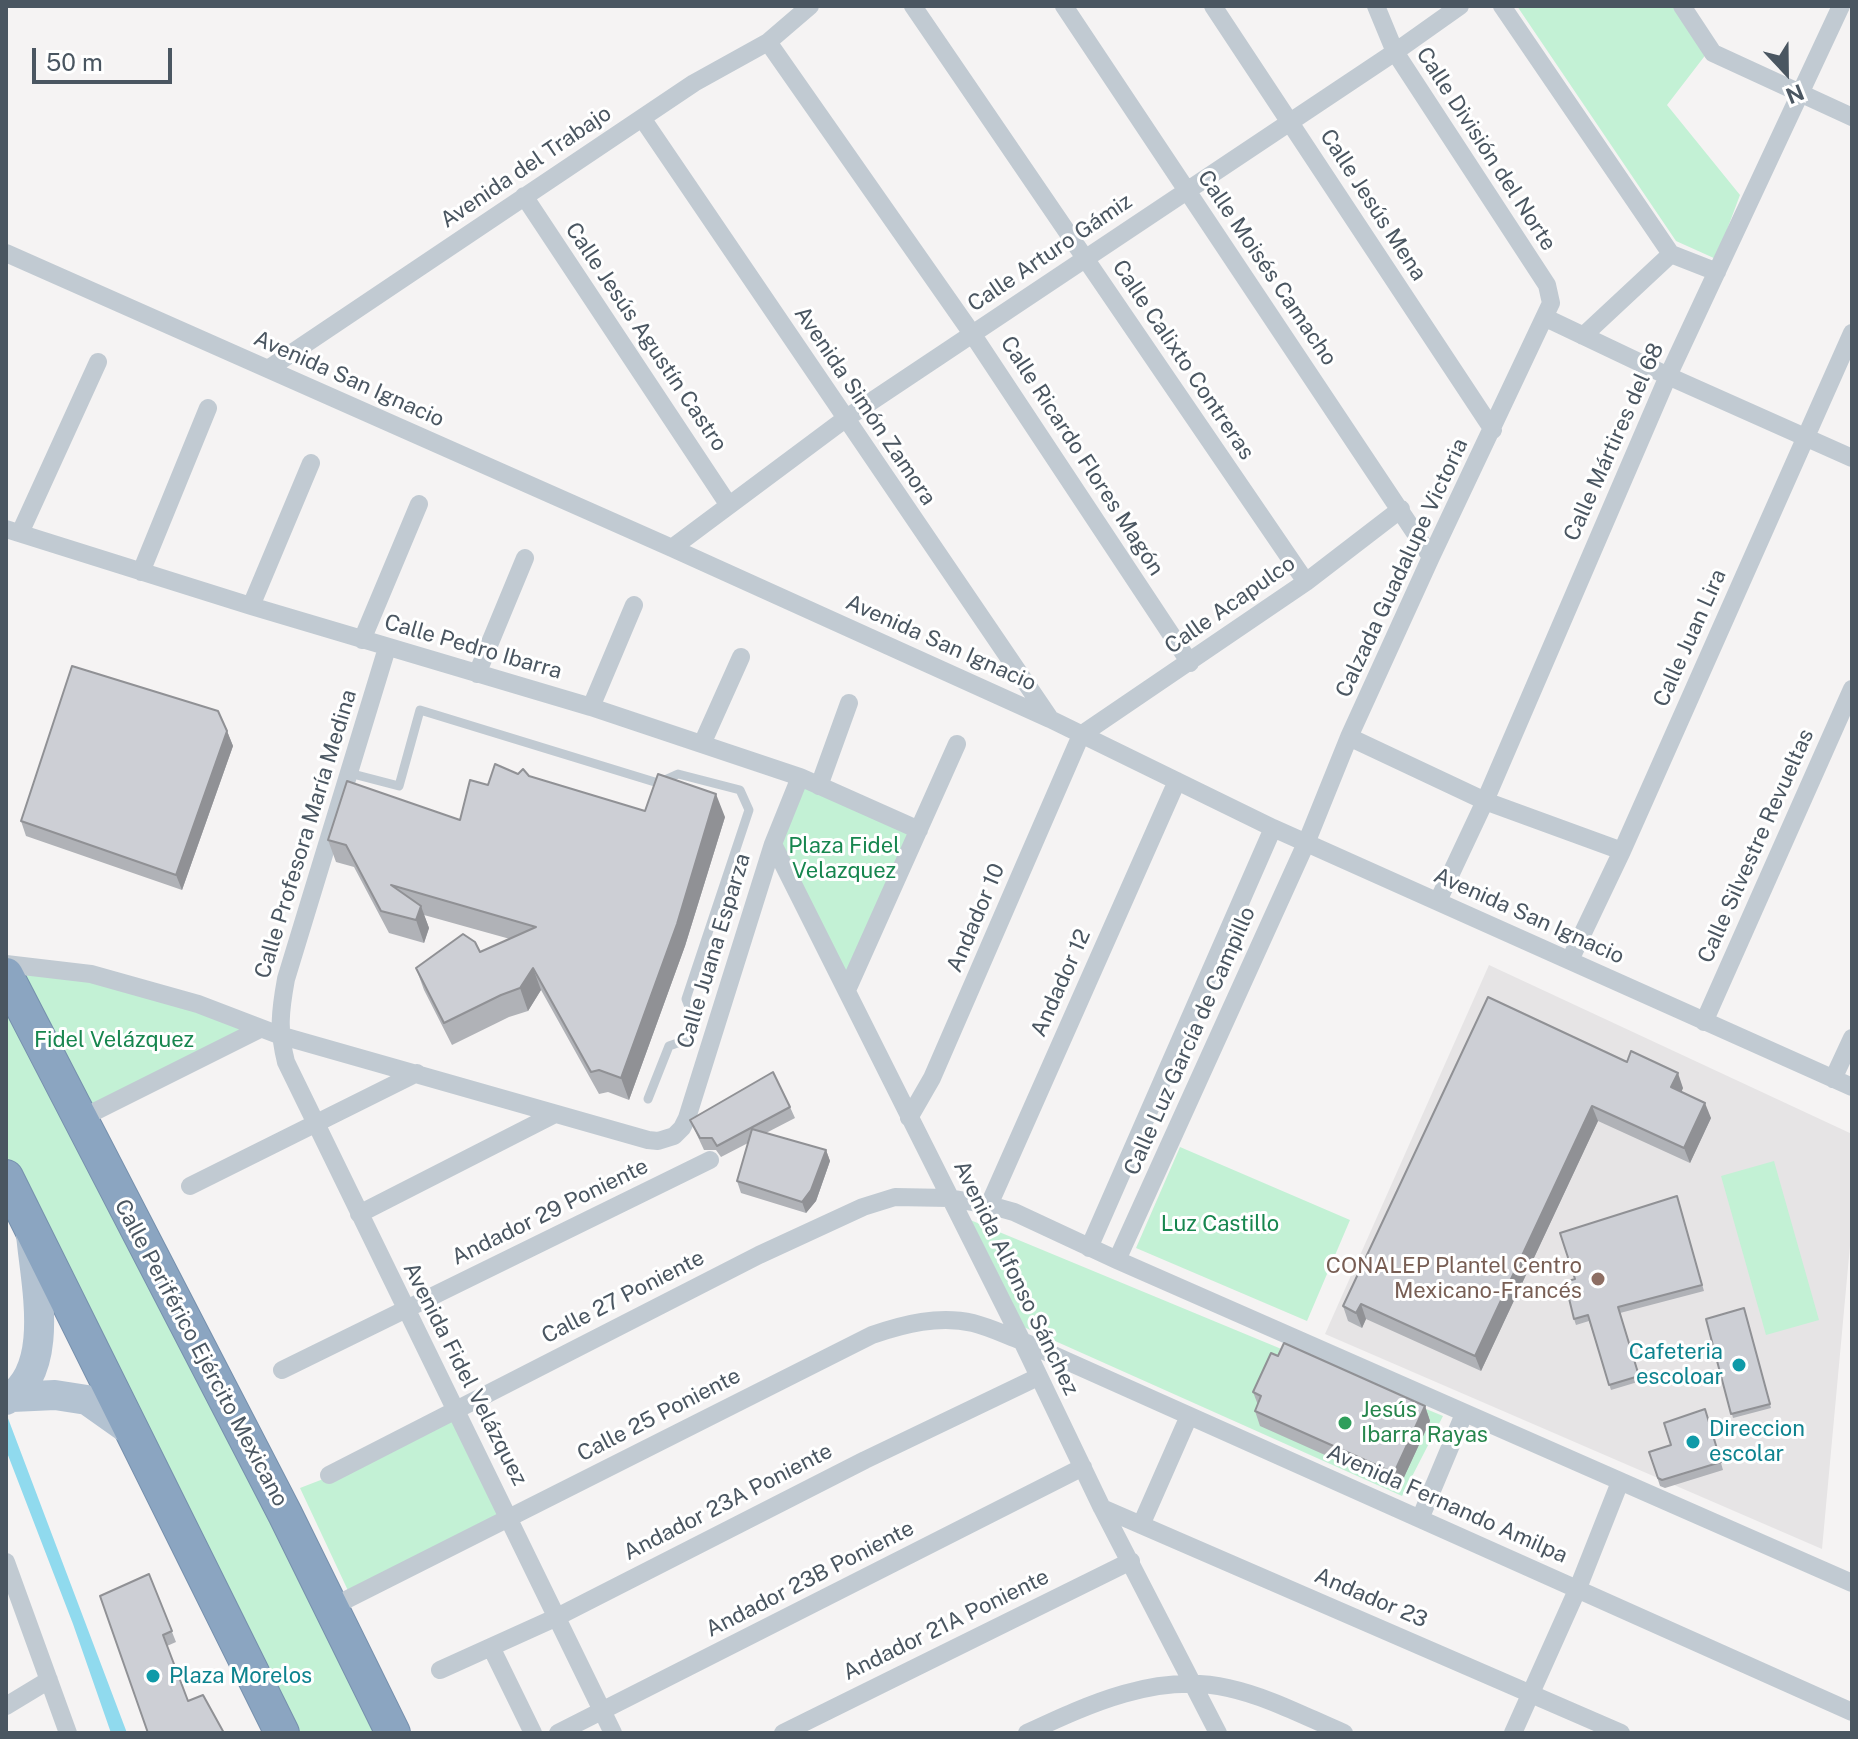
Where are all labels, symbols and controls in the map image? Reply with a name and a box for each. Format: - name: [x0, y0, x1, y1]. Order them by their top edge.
- scale bar: [36, 32, 176, 82]
- north arrow: [1746, 32, 1826, 112]
- street label: Calle División del Norte: [1410, 42, 1562, 256]
- text: 50 m: [46, 48, 103, 76]
- text: N: [1782, 79, 1808, 110]
- street label: Avenida del Trabajo: [436, 100, 616, 234]
- street label: Calle Jesús Mena: [1314, 124, 1432, 286]
- street label: Calle Moisés Camacho: [1192, 165, 1342, 371]
- street label: Calle Arturo Gámiz: [963, 188, 1137, 318]
- street label: Calle Jesús Agustín Castro: [559, 218, 733, 456]
- street label: Calle Calixto Contreras: [1106, 255, 1260, 465]
- street label: Avenida Simón Zamora: [789, 301, 941, 511]
- street label: Avenida San Ignacio: [250, 325, 448, 433]
- street label: Calle Ricardo Flores Magón: [995, 331, 1169, 581]
- street label: Calle Mártires del 68: [1558, 339, 1670, 545]
- street label: Calzada Guadalupe Victoria: [1330, 434, 1474, 702]
- street label: Calle Acapulco: [1160, 550, 1300, 660]
- street label: Calle Juan Lira: [1648, 565, 1732, 711]
- street label: Avenida San Ignacio: [842, 589, 1040, 697]
- street label: Calle Pedro Ibarra: [381, 609, 565, 685]
- street label: Calle Profesora María Medina: [249, 686, 363, 982]
- street label: Calle Silvestre Revueltas: [1692, 725, 1820, 967]
- park label: Plaza Fidel Velazquez: [788, 833, 900, 884]
- street label: Calle Juana Esparza: [672, 850, 756, 1052]
- street label: Andador 10: [941, 860, 1011, 976]
- street label: Avenida San Ignacio: [1430, 862, 1628, 970]
- street label: Calle Luz García de Campillo: [1119, 903, 1261, 1179]
- street label: Andador 12: [1026, 925, 1096, 1041]
- park label: Fidel Velázquez: [34, 1027, 194, 1053]
- street label: Andador 29 Poniente: [448, 1153, 652, 1271]
- street label: Avenida Alfonso Sánchez: [948, 1156, 1084, 1400]
- street label: Calle Periférico Ejército Mexicano: [109, 1195, 293, 1511]
- park label: Luz Castillo: [1161, 1211, 1279, 1237]
- street label: Calle 27 Poniente: [537, 1245, 709, 1349]
- place label: CONALEP Plantel Centro Mexicano-Francés: [1326, 1253, 1582, 1304]
- street label: Avenida Fidel Velázquez: [397, 1258, 533, 1490]
- marker: CONALEP Plantel Centro Mexicano-Francés: [1589, 1270, 1607, 1288]
- place label: Cafeteria escoloar: [1629, 1339, 1723, 1390]
- marker: Cafeteria escoloar: [1730, 1356, 1748, 1374]
- street label: Calle 25 Poniente: [573, 1362, 745, 1468]
- place label: Jesús Ibarra Rayas: [1361, 1397, 1488, 1448]
- marker: Jesús Ibarra Rayas: [1336, 1414, 1354, 1432]
- place label: Direccion escolar: [1709, 1416, 1805, 1468]
- marker: Direccion escolar: [1684, 1433, 1702, 1451]
- street label: Andador 23A Poniente: [619, 1438, 837, 1566]
- street label: Avenida Fernando Amilpa: [1323, 1439, 1571, 1569]
- street label: Andador 23B Poniente: [702, 1515, 918, 1643]
- street label: Andador 23: [1311, 1562, 1431, 1634]
- street label: Andador 21A Poniente: [839, 1564, 1053, 1686]
- place label: Plaza Morelos: [169, 1663, 312, 1689]
- marker: Plaza Morelos: [144, 1667, 162, 1685]

